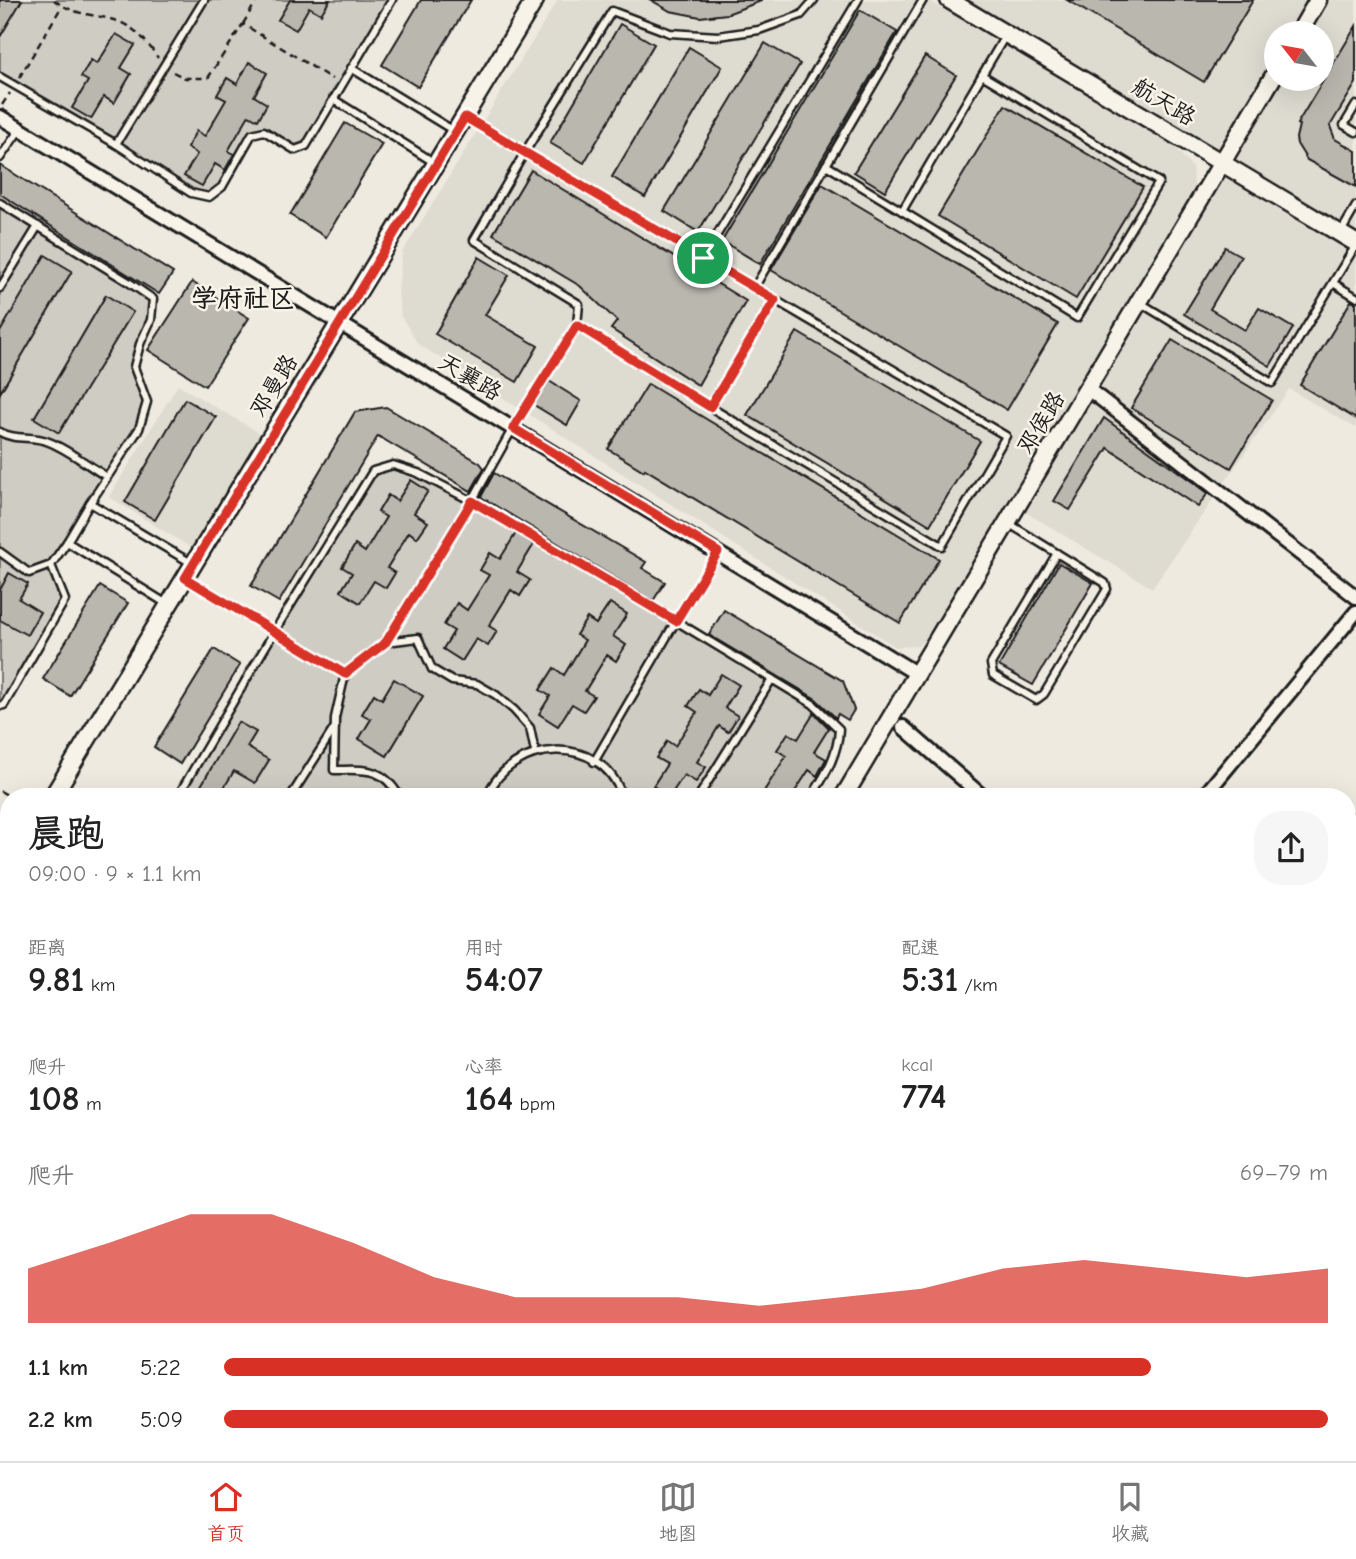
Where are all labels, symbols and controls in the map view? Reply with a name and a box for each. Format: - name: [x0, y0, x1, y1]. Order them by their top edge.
- north arrow: [1264, 21, 1334, 91]
- map controls: [1264, 21, 1334, 91]
- street label: 航天路: [1127, 73, 1201, 131]
- pin: [673, 228, 733, 288]
- icon: arrive: [684, 239, 722, 277]
- district label: 学府社区: [191, 284, 295, 314]
- street label: 天襄路: [433, 348, 507, 406]
- street label: 邓曼路: [245, 349, 303, 423]
- street label: 邓侯路: [1012, 386, 1070, 460]
- button: share: [1254, 811, 1328, 885]
- text: 晨跑: [28, 812, 104, 856]
- text: 09:00 · 9 × 1.1 km: [28, 860, 202, 887]
- text: 距离: [28, 937, 66, 959]
- text: 用时: [465, 937, 503, 959]
- text: 配速: [901, 937, 939, 959]
- text: 9.81: [28, 959, 84, 1000]
- text: 54:07: [465, 959, 543, 1000]
- text: 5:31: [901, 959, 958, 1000]
- text: km: [84, 974, 116, 996]
- text: /km: [958, 974, 998, 996]
- text: kcal: [901, 1054, 933, 1076]
- text: 爬升: [28, 1056, 66, 1078]
- text: 心率: [465, 1056, 503, 1078]
- text: 774: [901, 1076, 946, 1117]
- text: 108: [28, 1078, 80, 1119]
- text: 164: [465, 1078, 513, 1119]
- text: m: [80, 1093, 102, 1115]
- text: bpm: [513, 1093, 555, 1115]
- text: 69–79 m: [1240, 1159, 1328, 1186]
- text: 爬升: [28, 1162, 74, 1189]
- text: 1.1 km: [28, 1354, 88, 1381]
- text: 5:22: [140, 1354, 181, 1381]
- text: 2.2 km: [28, 1406, 93, 1433]
- text: 5:09: [140, 1406, 183, 1433]
- tab: 首页: [207, 1478, 245, 1545]
- tab: 地图: [659, 1478, 697, 1545]
- tab: 收藏: [1111, 1478, 1149, 1545]

